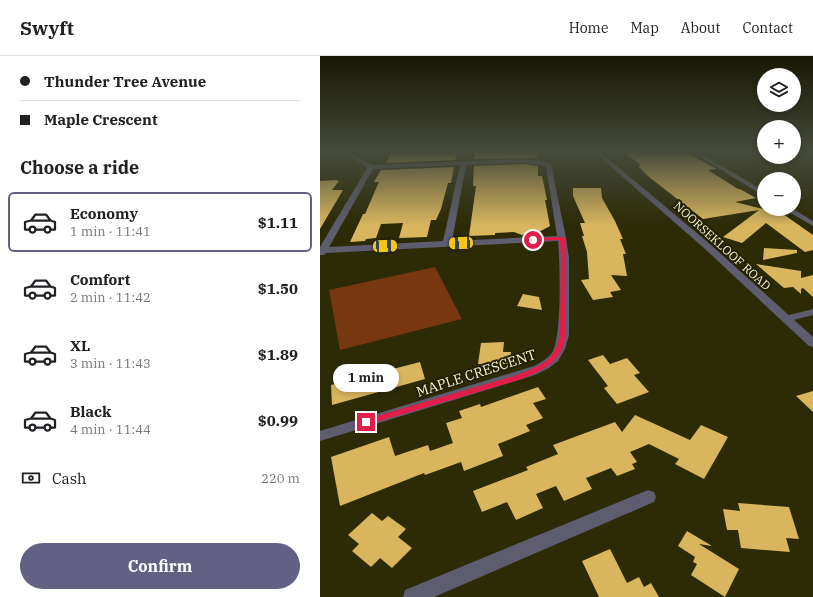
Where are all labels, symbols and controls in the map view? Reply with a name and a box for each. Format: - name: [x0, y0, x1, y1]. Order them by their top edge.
- text: Swyft: [20, 16, 74, 40]
- text: Home: [569, 19, 608, 37]
- text: Map: [630, 19, 659, 37]
- text: About: [681, 19, 720, 37]
- text: Contact: [742, 19, 793, 37]
- map controls: [757, 68, 801, 216]
- button: layers: [757, 68, 801, 112]
- text: Thunder Tree Avenue: [44, 72, 206, 91]
- text: Maple Crescent: [44, 110, 158, 129]
- button: +: [757, 120, 801, 164]
- text: Choose a ride: [20, 156, 139, 179]
- button: −: [757, 172, 801, 216]
- street label: NOORSEKLOOF ROAD: [671, 198, 774, 293]
- icon: car: [22, 204, 58, 240]
- text: Economy: [70, 204, 138, 223]
- text: $1.11: [258, 213, 298, 232]
- text: 1 min · 11:41: [70, 223, 151, 240]
- route start: [524, 231, 542, 249]
- car: [449, 236, 473, 250]
- car: [373, 239, 397, 253]
- icon: car: [22, 270, 58, 306]
- text: Comfort: [70, 270, 130, 289]
- text: $1.50: [258, 279, 298, 298]
- text: 2 min · 11:42: [70, 289, 151, 306]
- icon: car: [22, 336, 58, 372]
- text: XL: [70, 336, 90, 355]
- text: $1.89: [258, 345, 298, 364]
- street label: MAPLE CRESCENT: [414, 345, 538, 401]
- text: 3 min · 11:43: [70, 355, 151, 372]
- callout: 1 min: [333, 364, 399, 392]
- text: 1 min: [348, 369, 384, 386]
- icon: car: [22, 402, 58, 438]
- text: Black: [70, 402, 111, 421]
- text: $0.99: [258, 411, 298, 430]
- route end: [357, 413, 375, 431]
- text: 4 min · 11:44: [70, 421, 151, 438]
- icon: cash: [20, 467, 42, 489]
- text: Cash: [52, 469, 86, 488]
- text: 220 m: [261, 470, 300, 487]
- button: Confirm: [20, 543, 300, 589]

